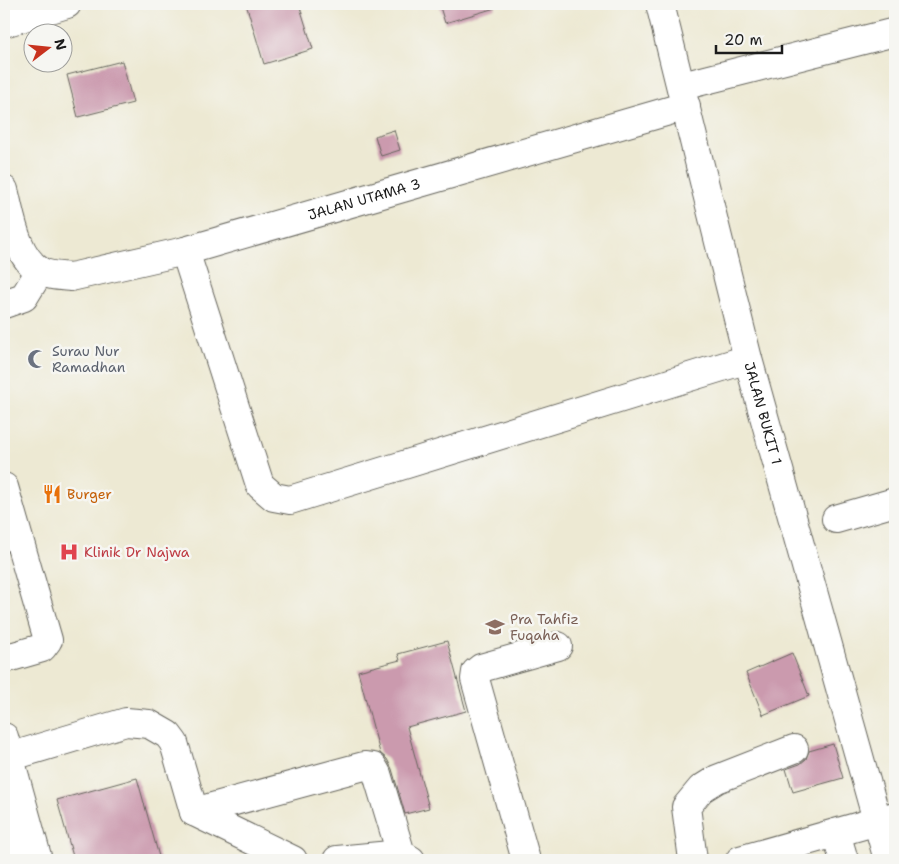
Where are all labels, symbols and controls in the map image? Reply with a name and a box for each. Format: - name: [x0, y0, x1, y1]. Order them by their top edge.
- north arrow: [22, 22, 72, 72]
- scale bar: [716, 22, 783, 54]
- text: 20 m: [724, 30, 763, 50]
- text: N: [50, 37, 71, 52]
- street label: JALAN UTAMA 3: [306, 174, 422, 224]
- place label: Surau Nur Ramadhan: [52, 342, 126, 376]
- mosque icon: Surau Nur Ramadhan: [26, 348, 48, 370]
- street label: JALAN BUKIT 1: [740, 360, 786, 466]
- restaurant icon: Burger: [41, 483, 63, 505]
- place label: Burger: [67, 485, 112, 503]
- hospital icon: Klinik Dr Najwa: [58, 541, 80, 563]
- place label: Klinik Dr Najwa: [84, 543, 190, 561]
- place label: Pra Tahfiz Fuqaha: [510, 610, 579, 644]
- school or university icon: Pra Tahfiz Fuqaha: [484, 616, 506, 638]

